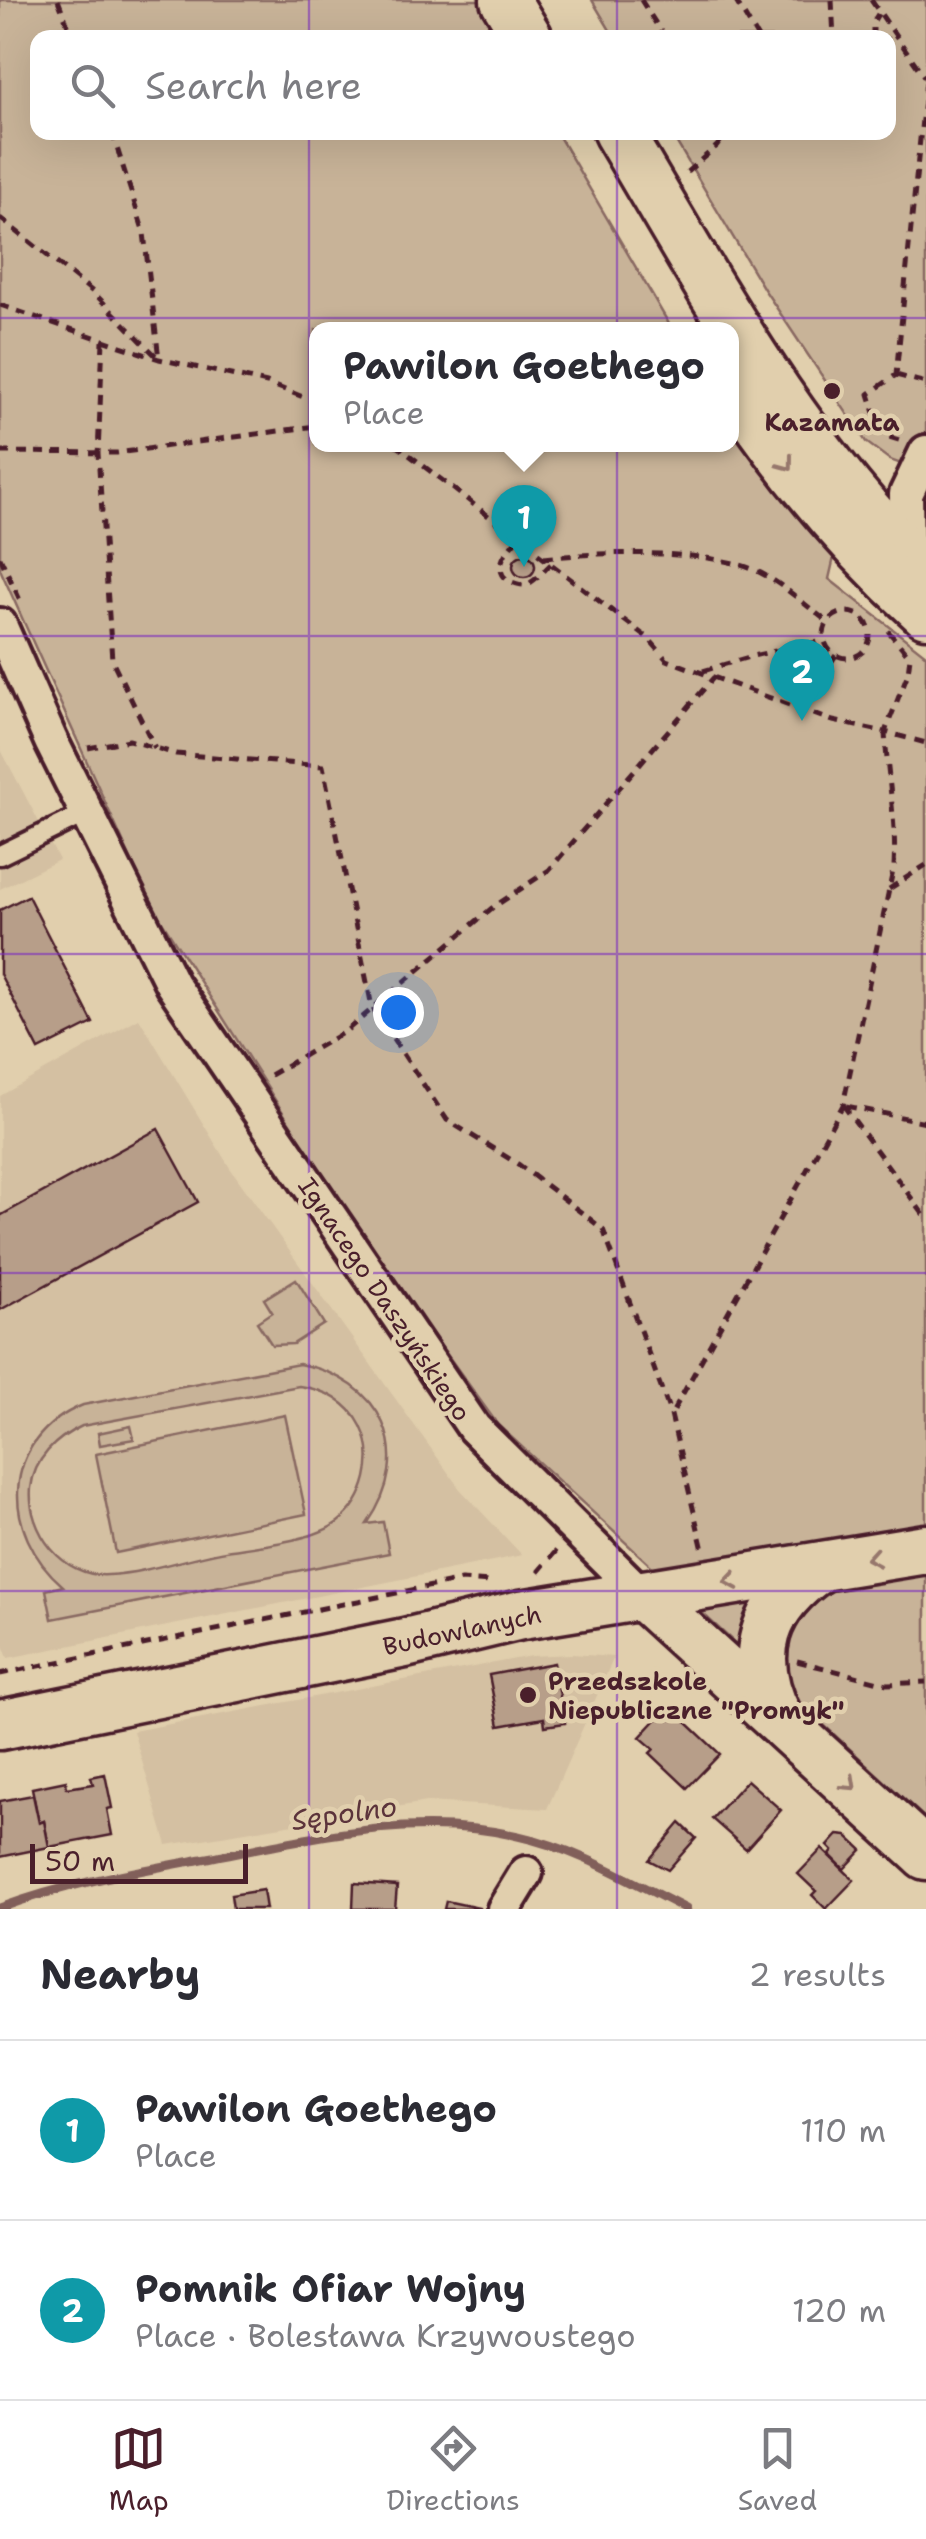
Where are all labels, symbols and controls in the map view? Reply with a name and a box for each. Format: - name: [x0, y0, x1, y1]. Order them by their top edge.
- search box: [30, 30, 896, 140]
- icon: search: [65, 58, 120, 113]
- text: Search here: [145, 60, 362, 111]
- popup: [309, 322, 739, 452]
- text: Pawilon Goethego: [343, 340, 705, 391]
- marker: Kazamata: [821, 380, 843, 402]
- text: Place: [343, 391, 425, 434]
- place label: Kazamata: [764, 405, 900, 439]
- one-way arrow: [776, 453, 793, 471]
- pin: 1: [492, 484, 556, 567]
- pin: 2: [770, 638, 834, 721]
- your location: [373, 987, 424, 1038]
- street label: Ignacego Daszyńskiego: [291, 1171, 479, 1427]
- one-way arrow: [864, 1547, 881, 1568]
- one-way arrow: [723, 1570, 739, 1591]
- street label: Budowlanych: [380, 1597, 544, 1663]
- place label: Przedszkole Niepubliczne "Promyk": [548, 1664, 845, 1727]
- marker: Przedszkole Niepubliczne "Promyk": [517, 1684, 539, 1706]
- one-way arrow: [838, 1772, 857, 1790]
- water label: Sępolno: [289, 1787, 399, 1839]
- scale bar: [30, 1839, 248, 1884]
- text: 50 m: [45, 1842, 115, 1880]
- text: Nearby: [40, 1946, 200, 2002]
- text: 2 results: [749, 1953, 886, 1996]
- text: Pawilon Goethego: [135, 2083, 497, 2134]
- text: 1: [65, 2109, 80, 2152]
- text: 110 m: [800, 2109, 886, 2152]
- text: Place: [135, 2134, 217, 2177]
- text: Pomnik Ofiar Wojny: [135, 2263, 526, 2314]
- text: 2: [61, 2289, 84, 2332]
- text: 120 m: [792, 2289, 886, 2332]
- text: Place · Bolesława Krzywoustego: [135, 2314, 636, 2357]
- tab: Map: [109, 2421, 169, 2519]
- tab: Directions: [386, 2421, 520, 2519]
- tab: Saved: [738, 2421, 817, 2519]

